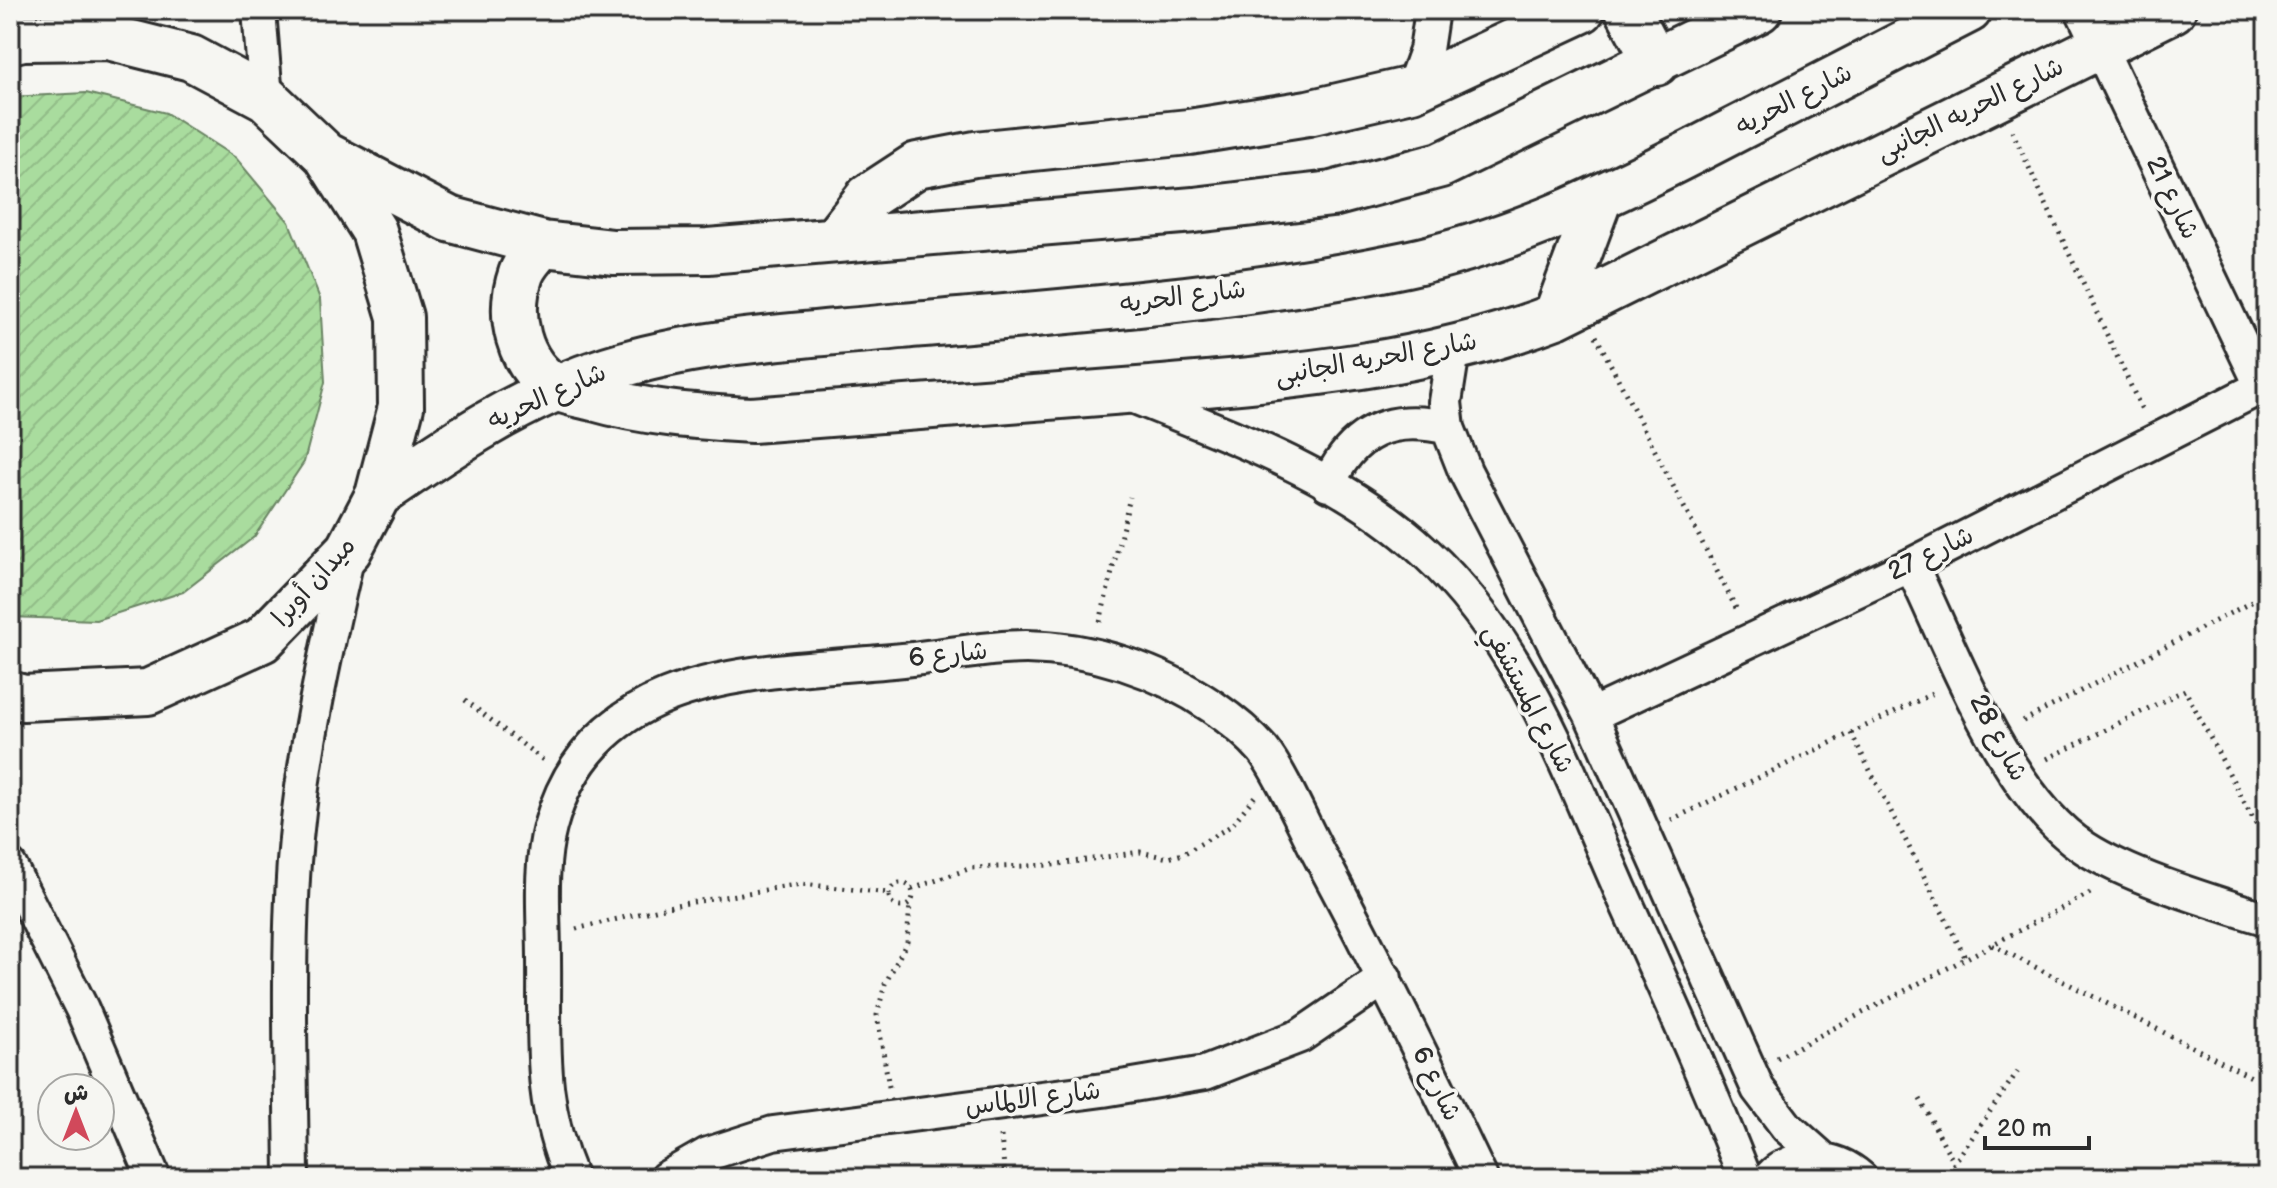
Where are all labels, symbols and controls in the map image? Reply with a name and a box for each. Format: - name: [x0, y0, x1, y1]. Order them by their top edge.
- street label: شارع الحريه الجانبى: [1871, 51, 2069, 170]
- street label: شارع الحريه: [1731, 57, 1858, 143]
- street label: شارع 21: [2138, 152, 2205, 245]
- street label: شارع الحريه: [1118, 274, 1248, 321]
- street label: شارع الحريه الجانبى: [1272, 326, 1480, 393]
- street label: شارع الحريه: [483, 357, 612, 438]
- street label: شارع 27: [1883, 520, 1979, 589]
- street label: ميدان أوبرا: [265, 530, 362, 633]
- street label: شارع المستشفي: [1471, 619, 1580, 782]
- street label: شارع 6: [907, 635, 989, 676]
- street label: شارع 28: [1961, 689, 2034, 787]
- street label: شارع 6: [1404, 1042, 1467, 1127]
- north arrow: [36, 1072, 116, 1152]
- street label: شارع الالماس: [964, 1075, 1103, 1124]
- text: ش: [64, 1080, 88, 1107]
- scale bar: [1985, 1100, 2089, 1150]
- text: 20 m: [1997, 1114, 2052, 1143]

